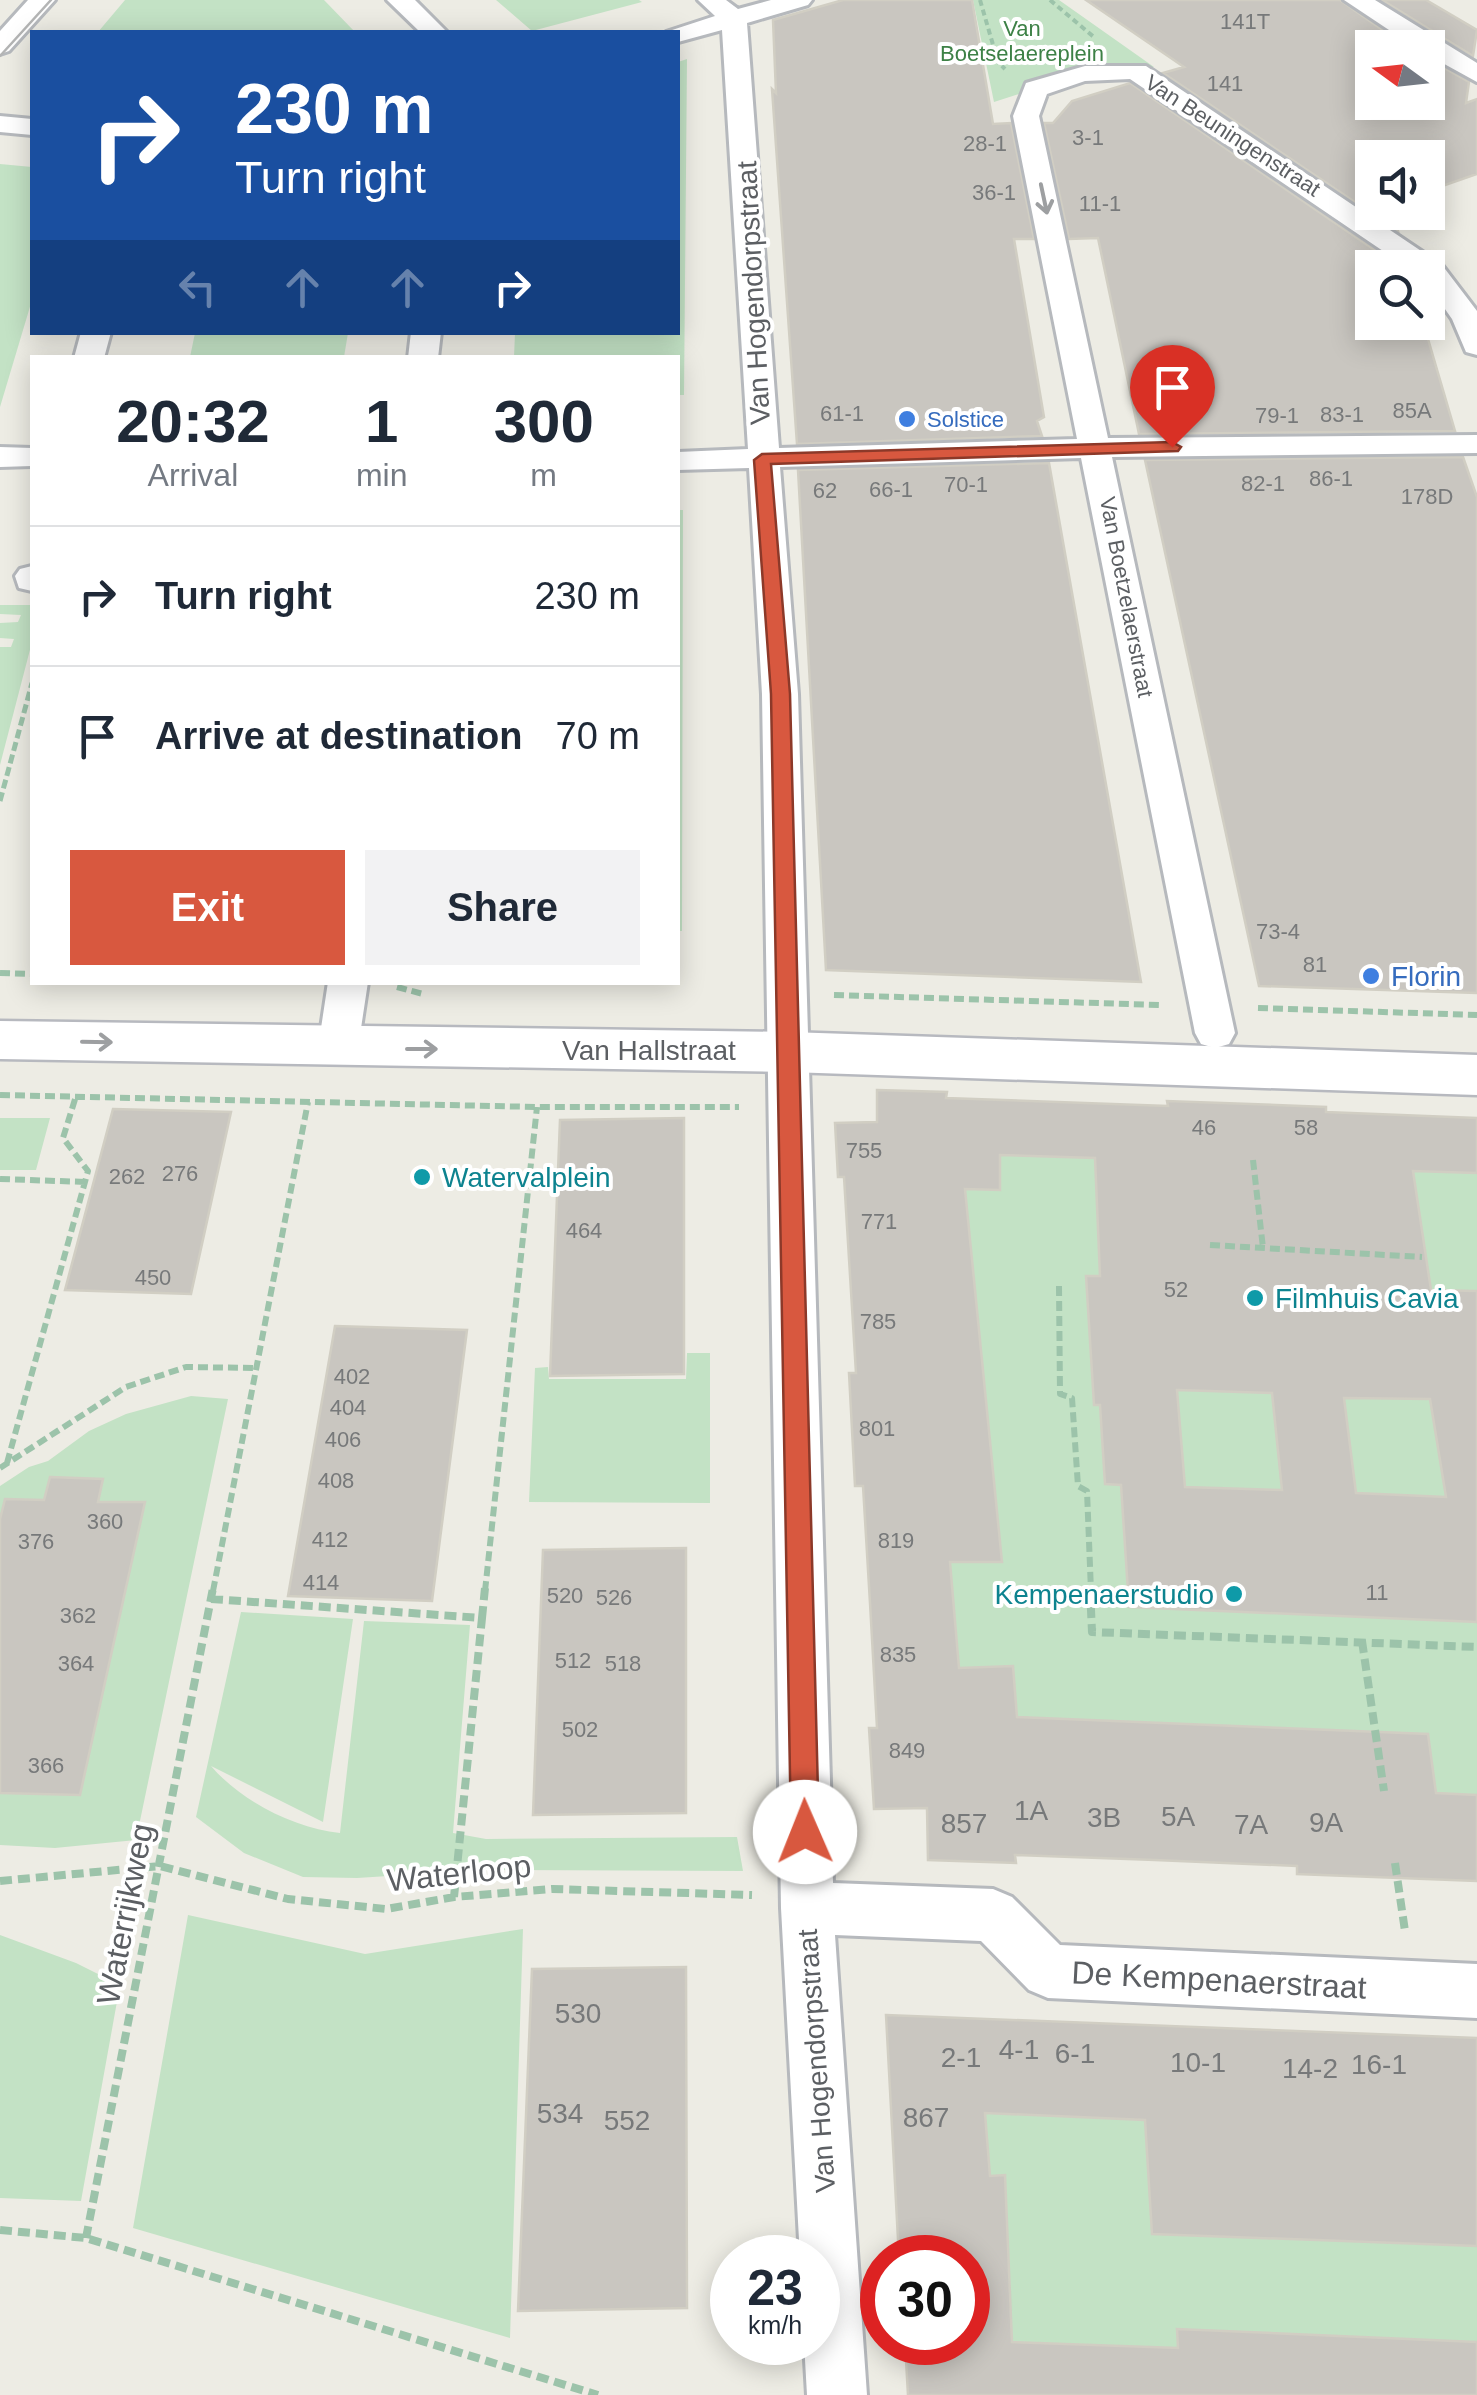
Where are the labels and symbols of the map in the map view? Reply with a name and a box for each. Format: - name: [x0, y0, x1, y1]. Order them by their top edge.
- house number: 141T: [1220, 9, 1270, 34]
- park label: Van Boetselaereplein: [940, 16, 1104, 66]
- north arrow: [1355, 30, 1445, 120]
- street label: Van Beuningenstraat: [1140, 69, 1325, 201]
- house number: 141: [1207, 71, 1243, 96]
- house number: 3-1: [1072, 125, 1104, 150]
- house number: 28-1: [963, 131, 1007, 156]
- street label: Van Hogendorpstraat: [731, 160, 776, 426]
- house number: 36-1: [972, 180, 1016, 205]
- one-way arrow: [1035, 183, 1054, 215]
- house number: 11-1: [1079, 191, 1121, 216]
- pin: [1130, 345, 1215, 448]
- house number: 85A: [1392, 398, 1432, 423]
- house number: 61-1: [820, 401, 864, 426]
- house number: 83-1: [1320, 402, 1364, 427]
- house number: 79-1: [1255, 403, 1299, 428]
- place label: Solstice: [927, 407, 1004, 432]
- marker: Solstice: [896, 408, 918, 430]
- house number: 86-1: [1309, 466, 1353, 491]
- house number: 82-1: [1241, 471, 1285, 496]
- house number: 70-1: [944, 472, 988, 497]
- house number: 66-1: [869, 477, 913, 502]
- house number: 62: [813, 478, 837, 503]
- house number: 178D: [1401, 484, 1453, 509]
- street label: Van Boetzelaerstraat: [1095, 495, 1158, 700]
- house number: 73-4: [1256, 919, 1300, 944]
- house number: 81: [1303, 952, 1327, 977]
- place label: Florin: [1391, 961, 1461, 992]
- marker: Florin: [1360, 965, 1382, 987]
- one-way arrow: [81, 1033, 113, 1052]
- street label: Van Hallstraat: [562, 1035, 736, 1066]
- one-way arrow: [406, 1039, 438, 1058]
- house number: 46: [1192, 1115, 1216, 1140]
- house number: 58: [1294, 1115, 1318, 1140]
- house number: 755: [846, 1138, 882, 1163]
- house number: 276: [162, 1161, 198, 1186]
- place label: Watervalplein: [442, 1162, 611, 1193]
- house number: 262: [109, 1164, 145, 1189]
- marker: Watervalplein: [411, 1166, 433, 1188]
- house number: 771: [861, 1209, 897, 1234]
- house number: 464: [566, 1218, 602, 1243]
- house number: 450: [135, 1265, 171, 1290]
- house number: 52: [1164, 1277, 1188, 1302]
- place label: Filmhuis Cavia: [1275, 1283, 1459, 1314]
- marker: Filmhuis Cavia: [1244, 1287, 1266, 1309]
- house number: 785: [860, 1309, 896, 1334]
- house number: 402: [334, 1364, 370, 1389]
- house number: 404: [330, 1395, 366, 1420]
- house number: 801: [859, 1416, 895, 1441]
- house number: 406: [325, 1427, 361, 1452]
- house number: 408: [318, 1468, 354, 1493]
- house number: 360: [87, 1509, 123, 1534]
- house number: 412: [312, 1527, 348, 1552]
- house number: 819: [878, 1528, 914, 1553]
- house number: 376: [18, 1529, 54, 1554]
- house number: 414: [303, 1570, 339, 1595]
- place label: Kempenaerstudio: [995, 1579, 1214, 1610]
- house number: 11: [1366, 1580, 1388, 1605]
- house number: 520: [547, 1583, 583, 1608]
- marker: Kempenaerstudio: [1223, 1583, 1245, 1605]
- house number: 526: [596, 1585, 632, 1610]
- house number: 362: [60, 1603, 96, 1628]
- house number: 835: [880, 1642, 916, 1667]
- house number: 512: [555, 1648, 591, 1673]
- house number: 364: [58, 1651, 94, 1676]
- house number: 518: [605, 1651, 641, 1676]
- house number: 502: [562, 1717, 598, 1742]
- house number: 849: [889, 1738, 925, 1763]
- house number: 366: [28, 1753, 64, 1778]
- position arrow: [753, 1780, 857, 1884]
- house number: 1A: [1014, 1795, 1048, 1826]
- house number: 5A: [1161, 1801, 1195, 1832]
- house number: 3B: [1087, 1802, 1121, 1833]
- house number: 9A: [1309, 1807, 1343, 1838]
- house number: 857: [941, 1808, 987, 1839]
- house number: 7A: [1234, 1809, 1268, 1840]
- street label: Waterrijkweg: [90, 1820, 160, 2008]
- street label: Waterloop: [385, 1848, 533, 1898]
- street label: Van Hogendorpstraat: [792, 1928, 841, 2194]
- street label: De Kempenaerstraat: [1071, 1954, 1367, 2006]
- house number: 530: [555, 1998, 601, 2029]
- house number: 4-1: [999, 2034, 1039, 2065]
- house number: 6-1: [1055, 2038, 1095, 2069]
- house number: 2-1: [941, 2042, 981, 2073]
- house number: 10-1: [1170, 2047, 1226, 2078]
- house number: 16-1: [1351, 2049, 1407, 2080]
- house number: 14-2: [1282, 2053, 1338, 2084]
- house number: 534: [537, 2098, 583, 2129]
- house number: 867: [903, 2102, 949, 2133]
- house number: 552: [604, 2105, 650, 2136]
- speed limit sign: 30: [860, 2235, 990, 2365]

